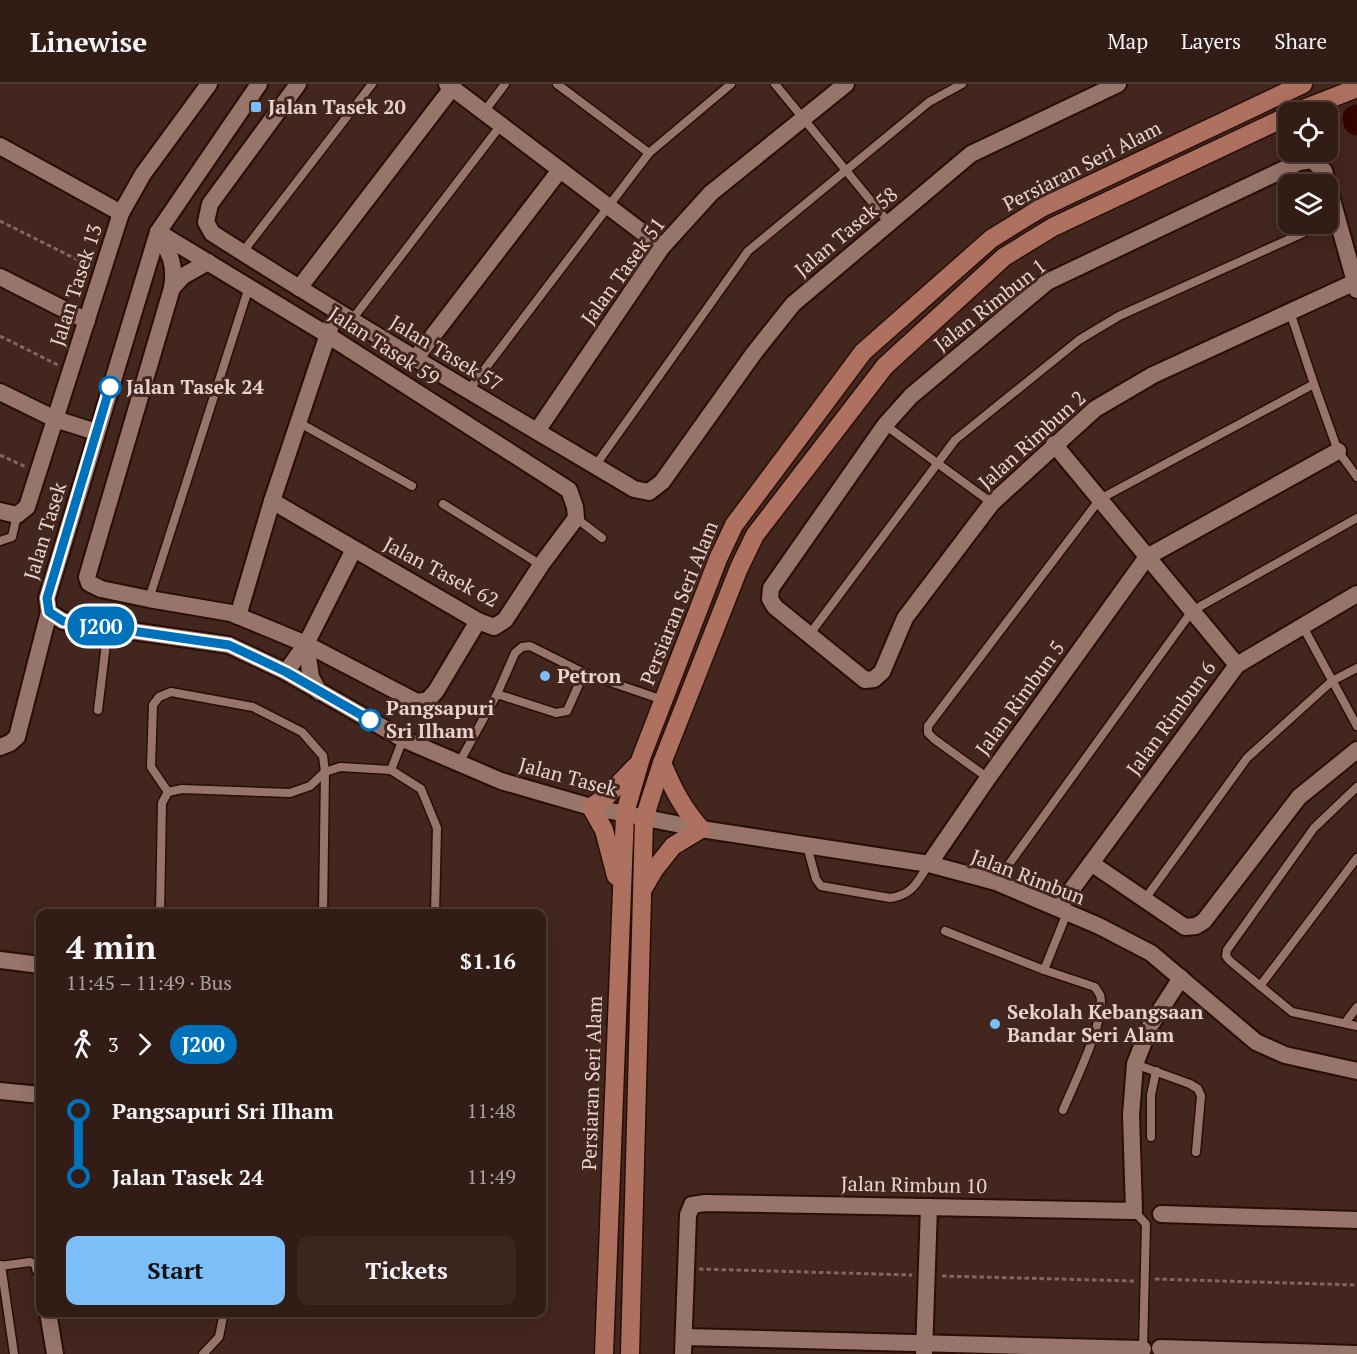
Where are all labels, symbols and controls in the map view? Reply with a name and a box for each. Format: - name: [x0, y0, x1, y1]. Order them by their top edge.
- text: Linewise: [30, 23, 147, 60]
- text: Map: [1107, 27, 1148, 55]
- text: Layers: [1181, 27, 1241, 55]
- text: Share: [1274, 27, 1327, 55]
- place label: Jalan Tasek 20: [268, 93, 406, 120]
- marker: Jalan Tasek 20: [249, 100, 263, 114]
- map controls: [1278, 102, 1338, 234]
- button: locate: [1278, 102, 1338, 162]
- street label: Persiaran Seri Alam: [998, 114, 1166, 217]
- button: layers: [1278, 174, 1338, 234]
- street label: Jalan Tasek 58: [788, 180, 903, 283]
- street label: Jalan Tasek 51: [574, 211, 671, 330]
- street label: Jalan Tasek 13: [43, 220, 108, 349]
- street label: Jalan Rimbun 1: [928, 252, 1051, 357]
- street label: Jalan Tasek 59: [324, 300, 445, 391]
- street label: Jalan Tasek 57: [385, 308, 508, 397]
- place label: Jalan Tasek 24: [126, 373, 265, 400]
- marker: Jalan Tasek 24: [99, 376, 121, 398]
- street label: Jalan Rimbun 2: [972, 384, 1091, 495]
- street label: Jalan Tasek: [17, 478, 72, 583]
- street label: Persiaran Seri Alam: [633, 517, 724, 689]
- street label: Jalan Tasek 62: [379, 530, 504, 613]
- line badge: J200: [59, 606, 143, 646]
- text: J200: [79, 612, 123, 640]
- street label: Jalan Rimbun 5: [969, 635, 1070, 760]
- street label: Jalan Rimbun 6: [1120, 655, 1222, 780]
- place label: Petron: [557, 662, 621, 689]
- marker: Petron: [538, 669, 552, 683]
- place label: Pangsapuri Sri Ilham: [386, 694, 494, 744]
- marker: Pangsapuri Sri Ilham: [359, 709, 381, 731]
- street label: Jalan Tasek: [516, 750, 621, 803]
- street label: Jalan Rimbun: [967, 842, 1089, 911]
- text: 4 min: [66, 925, 156, 968]
- text: $1.16: [460, 946, 516, 975]
- text: 11:45 – 11:49 · Bus: [66, 969, 232, 996]
- street label: Persiaran Seri Alam: [575, 995, 608, 1171]
- place label: Sekolah Kebangsaan Bandar Seri Alam: [1007, 998, 1204, 1048]
- marker: Sekolah Kebangsaan Bandar Seri Alam: [988, 1017, 1002, 1031]
- icon: walk: [66, 1028, 99, 1061]
- icon: forward: [128, 1028, 161, 1061]
- text: J200: [182, 1030, 225, 1058]
- text: 3: [108, 1031, 119, 1058]
- text: Pangsapuri Sri Ilham: [112, 1096, 334, 1125]
- text: 11:48: [467, 1097, 516, 1124]
- text: Jalan Tasek 24: [112, 1162, 264, 1191]
- text: 11:49: [467, 1163, 516, 1190]
- street label: Jalan Rimbun 10: [841, 1170, 987, 1199]
- button: Start: [66, 1236, 285, 1305]
- button: Tickets: [297, 1236, 516, 1305]

